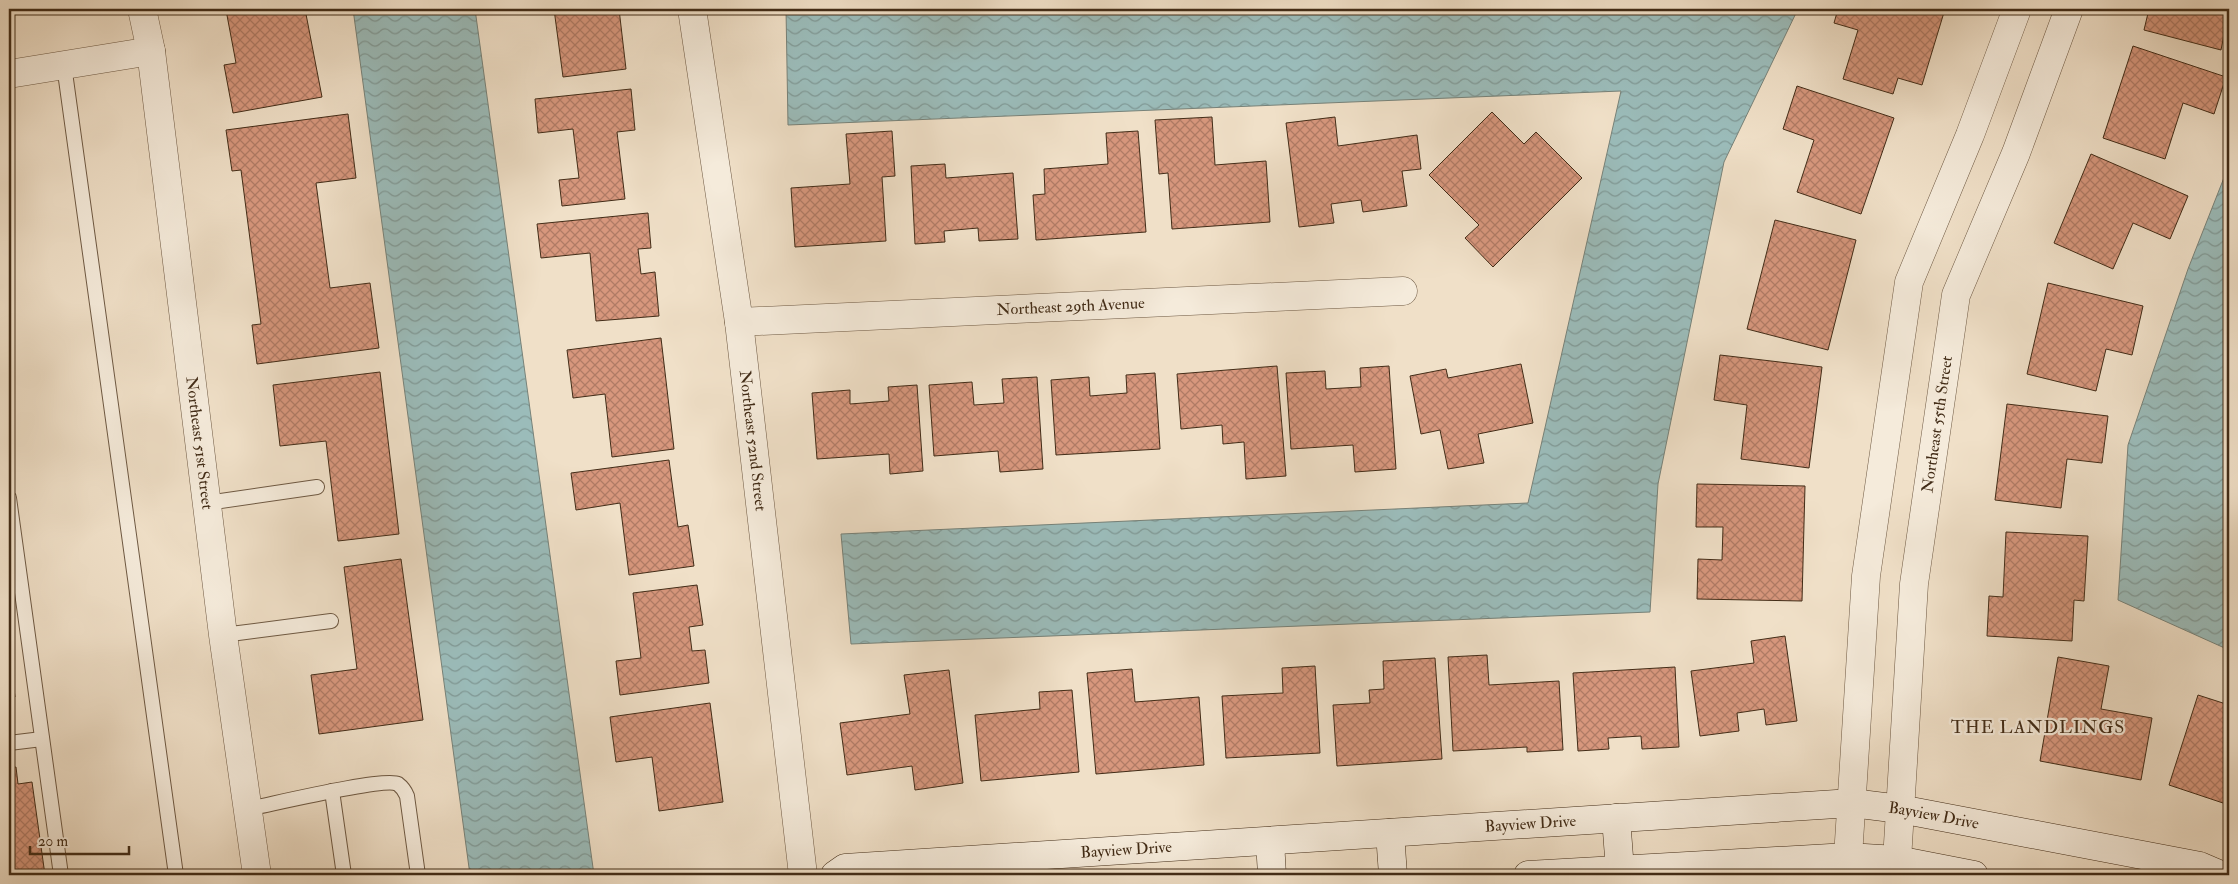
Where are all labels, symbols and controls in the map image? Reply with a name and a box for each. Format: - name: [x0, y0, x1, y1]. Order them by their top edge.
- street label: Northeast 29th Avenue: [996, 293, 1145, 320]
- street label: Northeast 55th Street: [1917, 354, 1957, 494]
- street label: Northeast 52nd Street: [735, 369, 771, 512]
- street label: Northeast 51st Street: [181, 375, 217, 511]
- district label: THE LANDLINGS: [1951, 716, 2125, 739]
- street label: Bayview Drive: [1887, 798, 1981, 834]
- street label: Bayview Drive: [1484, 811, 1577, 837]
- scale bar: [30, 824, 129, 856]
- text: 20 m: [38, 832, 68, 851]
- street label: Bayview Drive: [1080, 837, 1173, 863]

